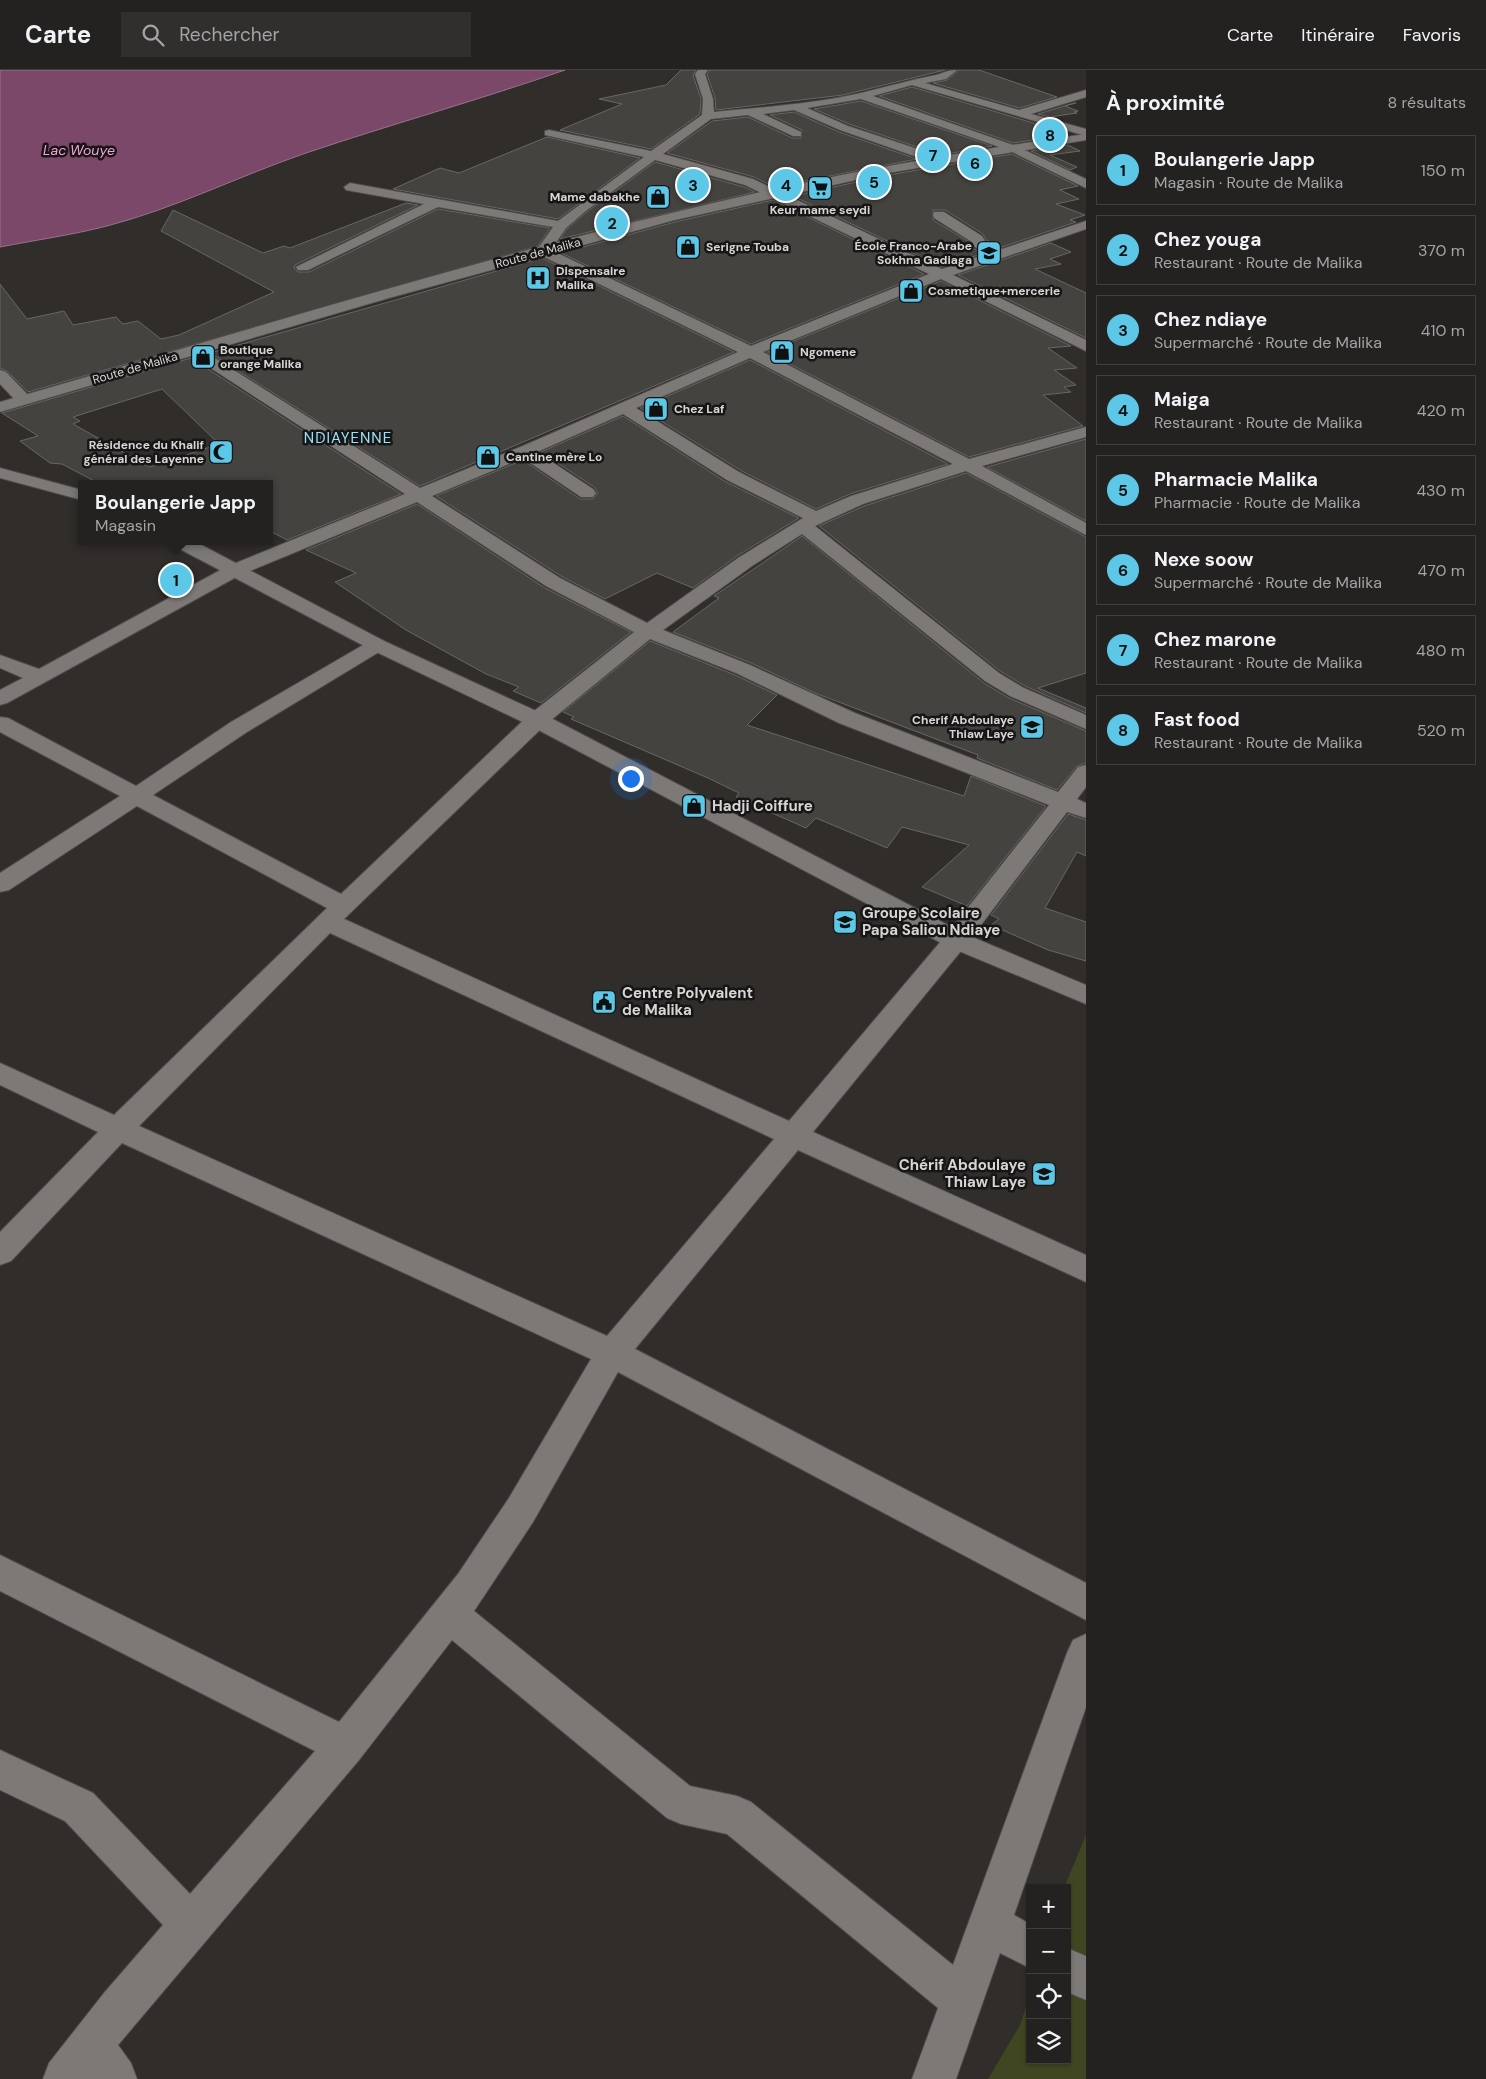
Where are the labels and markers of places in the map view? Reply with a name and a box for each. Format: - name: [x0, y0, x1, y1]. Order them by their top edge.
- pin: 8: [1034, 116, 1066, 154]
- pin: 7: [917, 136, 949, 174]
- pin: 6: [959, 144, 991, 182]
- pin: 5: [858, 163, 890, 201]
- pin: 3: [677, 166, 709, 204]
- pin: 4: [770, 166, 802, 204]
- supermarket icon: Keur mame seydi: [807, 175, 833, 201]
- shop icon: Mame dabakhe: [645, 184, 671, 210]
- place label: Mame dabakhe: [550, 189, 640, 205]
- place label: Keur mame seydi: [770, 202, 870, 218]
- pin: 2: [596, 204, 628, 242]
- shop icon: Serigne Touba: [675, 234, 701, 260]
- place label: École Franco-Arabe Sokhna Gadiaga: [854, 238, 972, 268]
- place label: Serigne Touba: [706, 239, 789, 255]
- school or university icon: École Franco-Arabe Sokhna Gadiaga: [976, 240, 1002, 266]
- place label: Dispensaire Malika: [556, 263, 625, 293]
- hospital icon: Dispensaire Malika: [525, 265, 551, 291]
- shop icon: Cosmetique+mercerie: [898, 278, 924, 304]
- place label: Cosmetique+mercerie: [928, 283, 1060, 299]
- shop icon: Ngomene: [769, 339, 795, 365]
- place label: Boutique orange Malika: [220, 342, 302, 372]
- shop icon: Boutique orange Malika: [190, 344, 216, 370]
- place label: Ngomene: [800, 344, 856, 360]
- shop icon: Chez Laf: [643, 396, 669, 422]
- place label: Chez Laf: [674, 401, 724, 417]
- place label: Résidence du Khalif général des Layenne: [83, 437, 204, 467]
- mosque icon: Résidence du Khalif général des Layenne: [208, 439, 234, 465]
- shop icon: Cantine mère Lo: [475, 444, 501, 470]
- place label: Cantine mère Lo: [506, 449, 602, 465]
- pin: 1: [160, 561, 192, 599]
- place label: Cherif Abdoulaye Thiaw Laye: [912, 712, 1014, 742]
- school or university icon: Cherif Abdoulaye Thiaw Laye: [1019, 714, 1045, 740]
- shop icon: Hadji Coiffure: [681, 793, 707, 819]
- place label: Hadji Coiffure: [712, 796, 813, 816]
- place label: Groupe Scolaire Papa Saliou Ndiaye: [862, 903, 1000, 940]
- school or university icon: Groupe Scolaire Papa Saliou Ndiaye: [832, 909, 858, 935]
- place label: Centre Polyvalent de Malika: [622, 983, 753, 1020]
- public building icon: Centre Polyvalent de Malika: [591, 989, 617, 1015]
- place label: Chérif Abdoulaye Thiaw Laye: [899, 1155, 1026, 1192]
- school or university icon: Chérif Abdoulaye Thiaw Laye: [1031, 1161, 1057, 1187]

